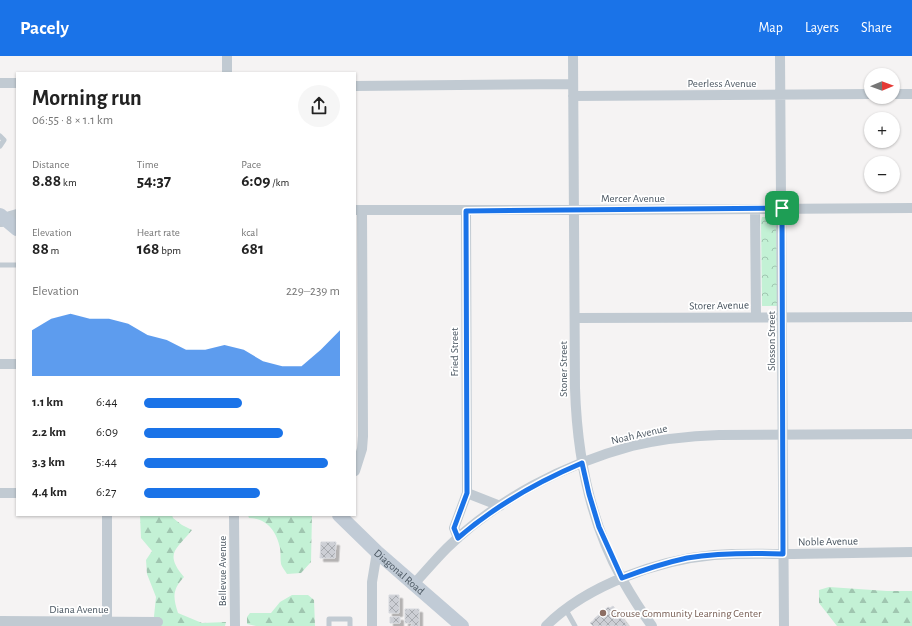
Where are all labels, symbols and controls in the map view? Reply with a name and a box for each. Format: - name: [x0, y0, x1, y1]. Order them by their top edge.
- text: Pacely: [20, 19, 69, 38]
- text: Map: [758, 21, 783, 35]
- text: Layers: [805, 21, 839, 35]
- text: Share: [861, 21, 892, 35]
- north arrow: [864, 68, 900, 104]
- map controls: [864, 68, 900, 192]
- street label: Peerless Avenue: [688, 78, 756, 89]
- button: share: [298, 85, 340, 127]
- text: Morning run: [32, 87, 142, 109]
- button: +: [864, 112, 900, 148]
- text: 06:55 · 8 × 1.1 km: [32, 114, 113, 127]
- button: −: [864, 156, 900, 192]
- text: Distance: [32, 159, 69, 170]
- text: Time: [137, 159, 159, 170]
- text: Pace: [241, 159, 261, 170]
- text: 8.88: [32, 172, 61, 189]
- text: 54:37: [137, 172, 171, 189]
- text: 6:09: [241, 172, 271, 189]
- text: km: [61, 177, 77, 188]
- text: /km: [271, 177, 289, 188]
- pin: [765, 191, 799, 225]
- street label: Mercer Avenue: [601, 193, 665, 204]
- icon: arrive: [771, 197, 793, 219]
- text: Elevation: [32, 227, 72, 238]
- text: Heart rate: [137, 227, 180, 238]
- text: kcal: [241, 227, 258, 238]
- text: 88: [32, 240, 49, 257]
- text: 168: [137, 240, 159, 257]
- text: 681: [241, 240, 264, 257]
- text: m: [49, 245, 59, 256]
- text: bpm: [159, 245, 181, 256]
- text: Elevation: [32, 285, 79, 298]
- text: 229–239 m: [286, 285, 340, 298]
- street label: Storer Avenue: [689, 299, 749, 312]
- street label: Slosson Street: [766, 311, 777, 371]
- street label: Fried Street: [449, 327, 460, 377]
- street label: Stoner Street: [558, 341, 569, 397]
- text: 1.1 km: [32, 396, 63, 409]
- text: 6:44: [96, 396, 118, 409]
- street label: Noah Avenue: [610, 423, 668, 446]
- text: 2.2 km: [32, 426, 66, 439]
- text: 6:09: [96, 426, 118, 439]
- text: 3.3 km: [32, 456, 65, 469]
- text: 5:44: [96, 456, 117, 469]
- text: 4.4 km: [32, 486, 67, 499]
- text: 6:27: [96, 486, 116, 499]
- street label: Noble Avenue: [798, 535, 858, 548]
- street label: Bellevue Avenue: [217, 536, 228, 606]
- street label: Diagonal Road: [372, 547, 427, 597]
- street label: Diana Avenue: [49, 604, 109, 615]
- marker: Crouse Community Learning Center: [598, 608, 608, 618]
- place label: Crouse Community Learning Center: [611, 608, 762, 619]

